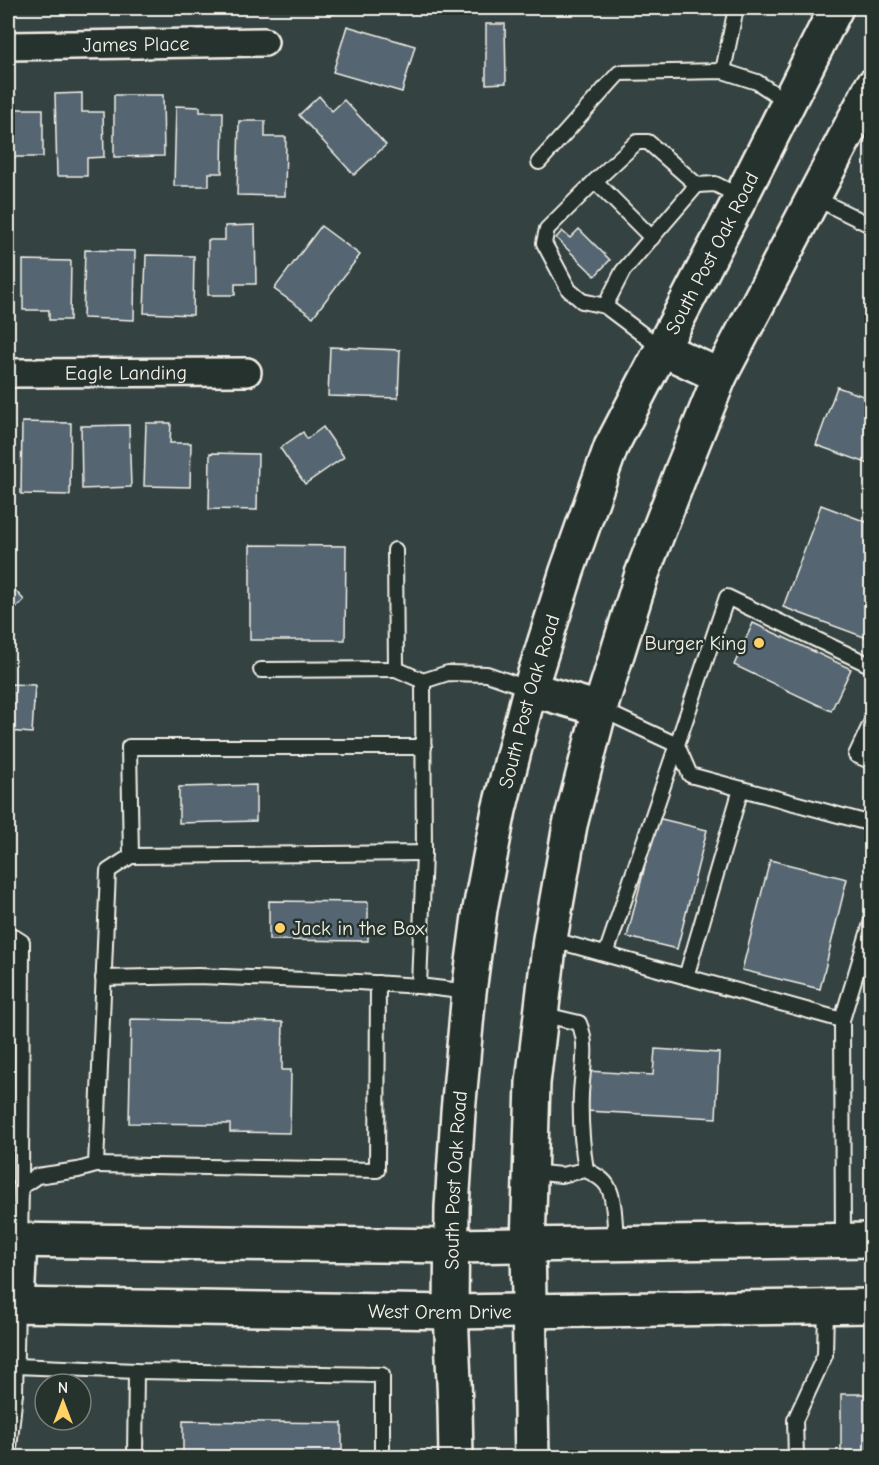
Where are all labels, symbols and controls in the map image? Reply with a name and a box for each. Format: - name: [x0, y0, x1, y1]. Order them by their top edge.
- street label: James Place: [82, 32, 189, 57]
- street label: South Post Oak Road: [661, 168, 764, 338]
- street label: Eagle Landing: [65, 361, 187, 385]
- street label: South Post Oak Road: [494, 612, 565, 791]
- place label: Burger King: [644, 632, 747, 655]
- marker: Burger King: [752, 636, 766, 650]
- place label: Jack in the Box: [292, 917, 425, 940]
- marker: Jack in the Box: [273, 921, 287, 935]
- street label: South Post Oak Road: [440, 1090, 472, 1270]
- street label: West Orem Drive: [368, 1300, 512, 1324]
- north arrow: [33, 1372, 93, 1432]
- text: N: [58, 1379, 68, 1397]

